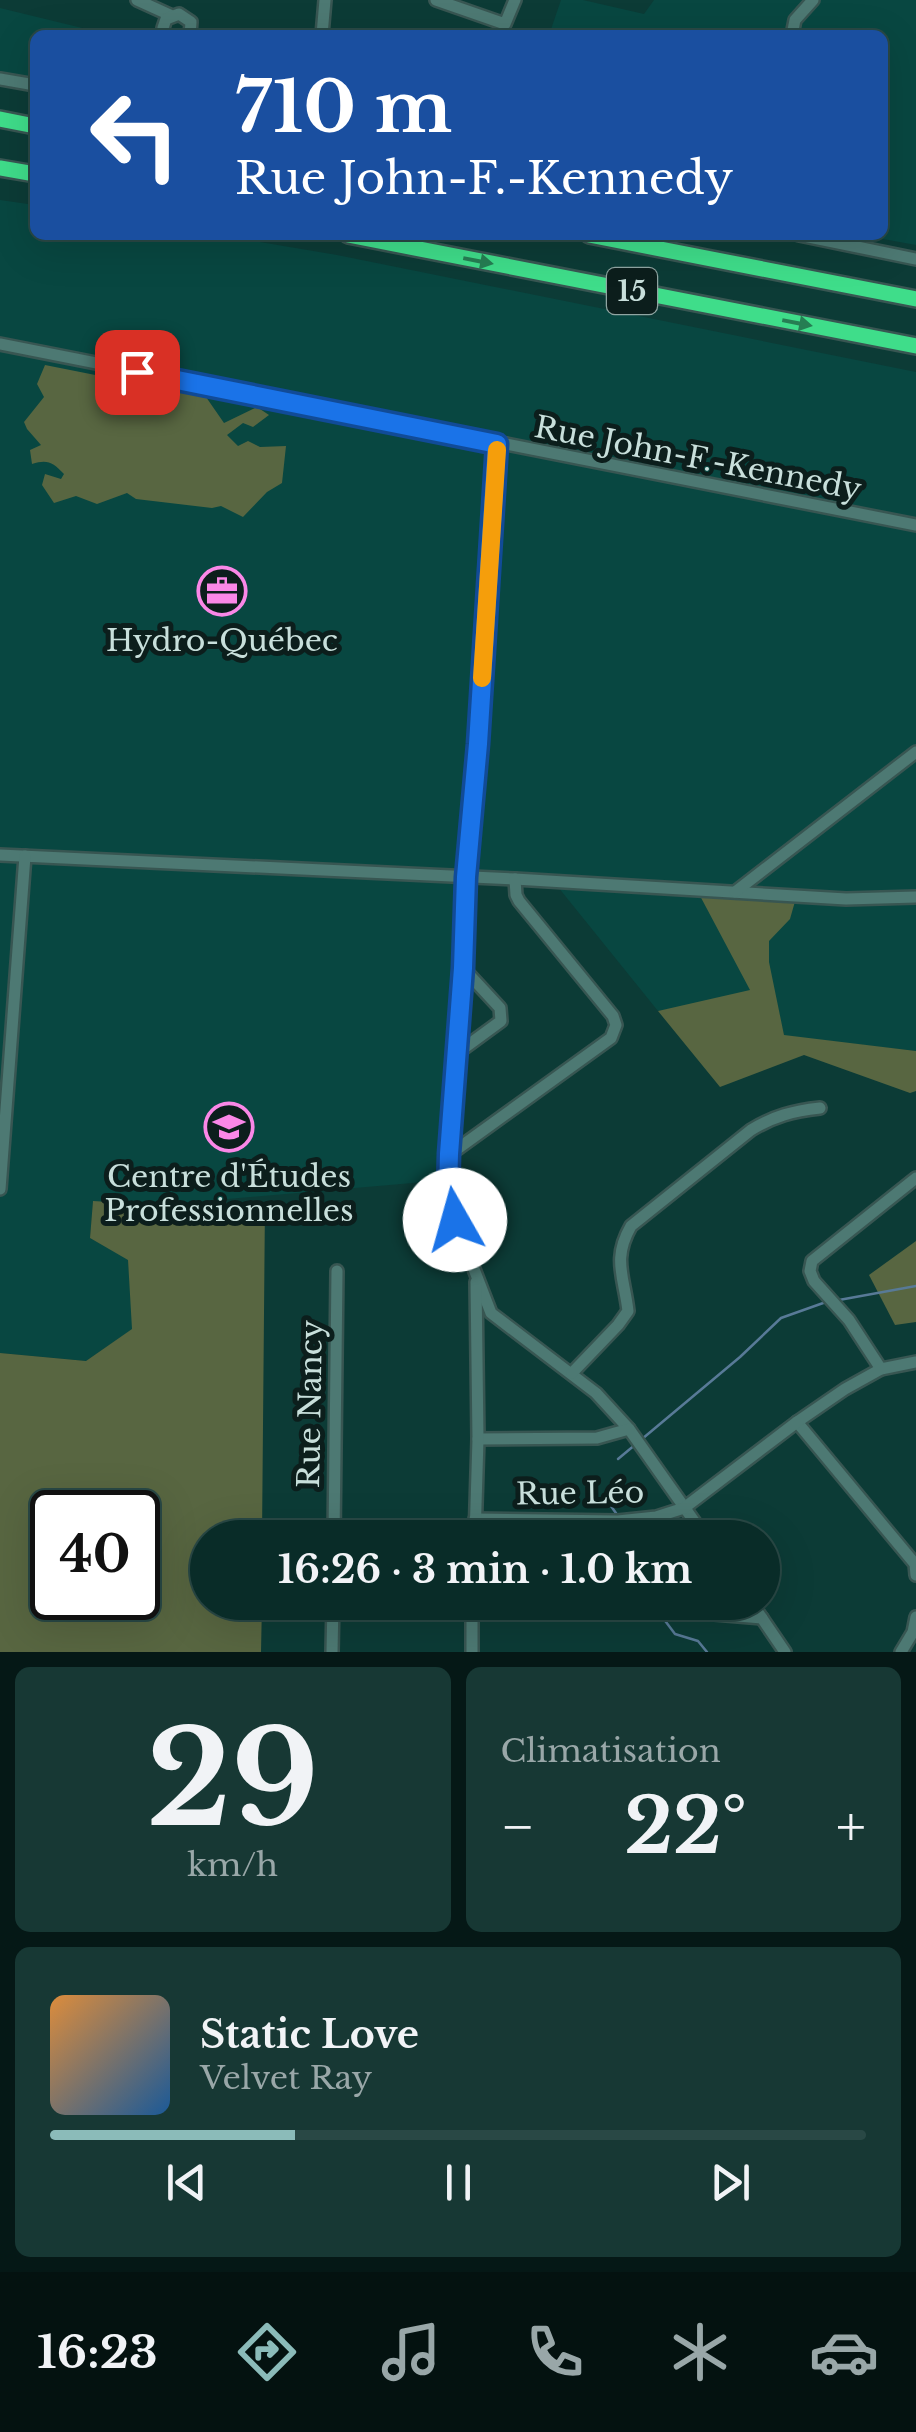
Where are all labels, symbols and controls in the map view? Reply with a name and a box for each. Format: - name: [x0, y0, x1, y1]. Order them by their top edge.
- text: 710 m: [235, 64, 452, 151]
- icon: left: [70, 70, 200, 200]
- text: Rue John-F.-Kennedy: [235, 150, 733, 206]
- one-way arrow: [463, 253, 494, 269]
- road number: 15: [607, 268, 657, 314]
- one-way arrow: [781, 316, 813, 331]
- pin: [95, 330, 180, 415]
- icon: arrive: [110, 345, 165, 400]
- street label: Rue John-F.-Kennedy: [531, 408, 865, 508]
- office icon: Hydro-Québec: [196, 565, 248, 617]
- place label: Hydro-Québec: [106, 622, 338, 659]
- school or university icon: Centre d'Études Professionnelles: [203, 1101, 255, 1153]
- place label: Centre d'Études Professionnelles: [104, 1158, 354, 1229]
- position arrow: [403, 1168, 507, 1272]
- street label: Rue Nancy: [290, 1320, 330, 1488]
- street label: Rue Léo: [516, 1473, 644, 1513]
- speed limit sign: 40: [30, 1490, 160, 1620]
- text: 16:26 · 3 min · 1.0 km: [278, 1546, 692, 1593]
- text: 29: [147, 1699, 319, 1860]
- text: Climatisation: [501, 1731, 721, 1771]
- text: 22°: [624, 1780, 747, 1873]
- text: −: [501, 1793, 535, 1861]
- text: +: [836, 1793, 866, 1861]
- text: km/h: [187, 1845, 278, 1885]
- text: Static Love: [200, 2011, 419, 2058]
- text: Velvet Ray: [200, 2058, 372, 2098]
- icon: previous: [159, 2155, 214, 2210]
- icon: pause: [431, 2155, 486, 2210]
- icon: next: [703, 2155, 758, 2210]
- icon: directions: [232, 2317, 302, 2387]
- icon: music: [376, 2317, 446, 2387]
- icon: phone: [520, 2317, 590, 2387]
- icon: climate: [665, 2317, 735, 2387]
- icon: car: [809, 2317, 879, 2387]
- text: 16:23: [37, 2324, 158, 2380]

